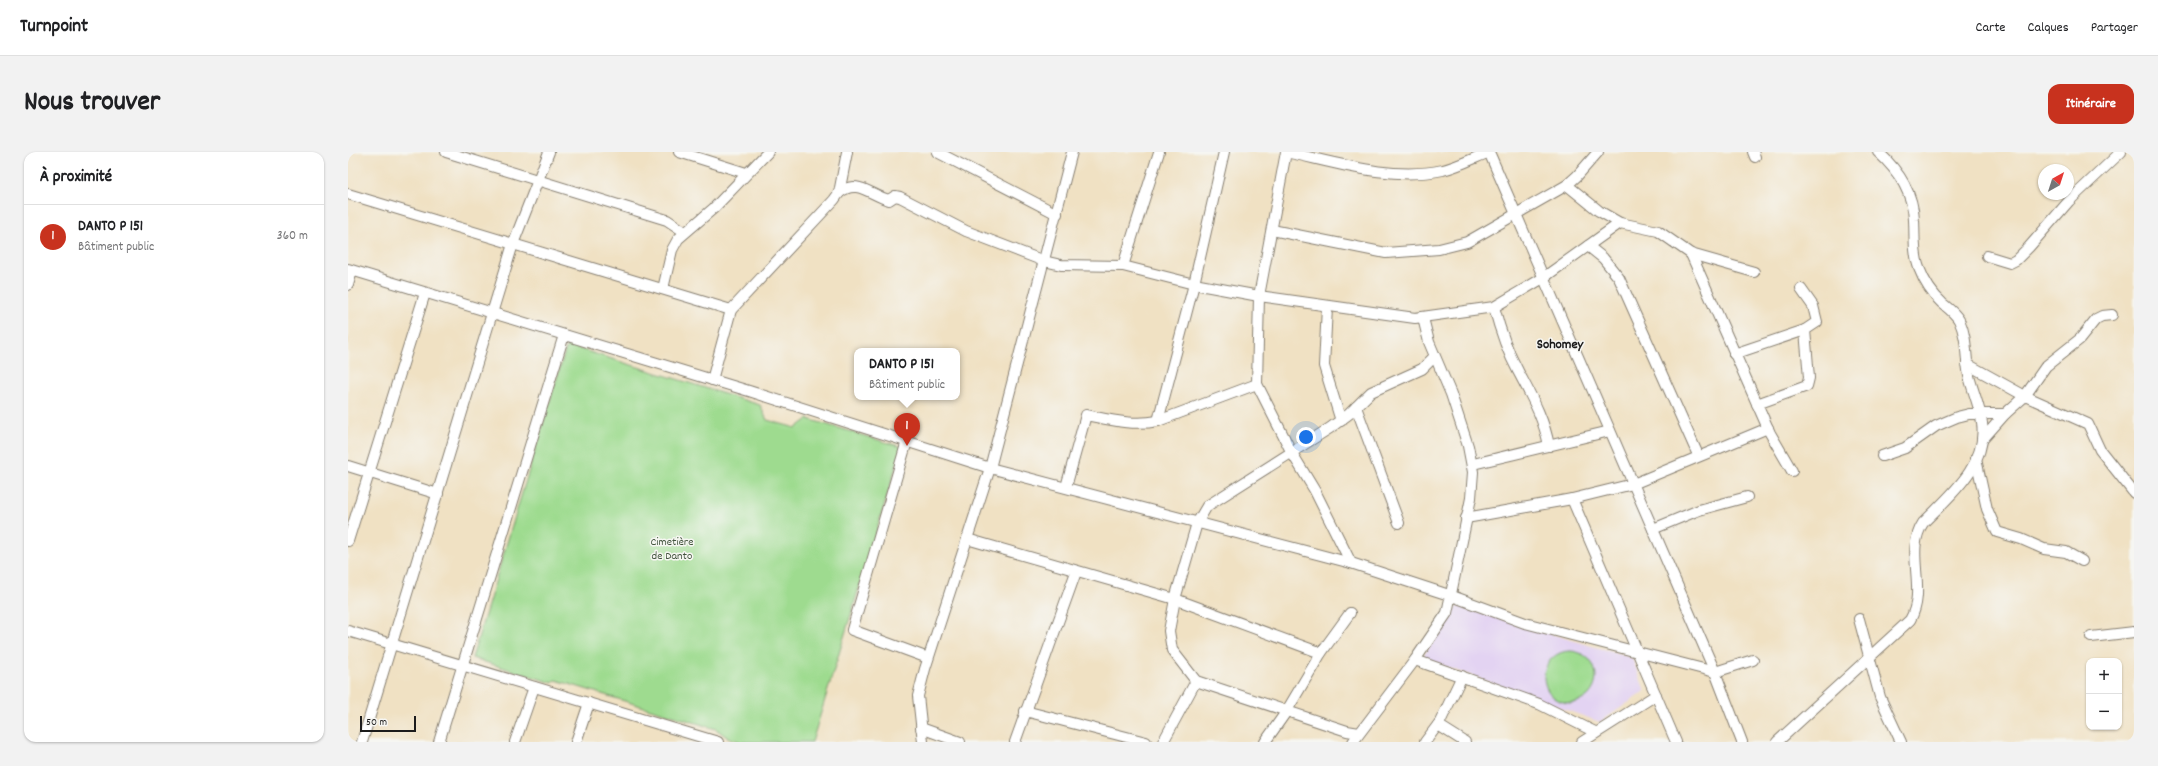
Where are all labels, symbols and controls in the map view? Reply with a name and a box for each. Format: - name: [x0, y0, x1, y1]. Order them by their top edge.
- text: Turnpoint: [20, 14, 88, 41]
- text: Carte: [1976, 18, 2006, 38]
- text: Calques: [2028, 18, 2069, 38]
- text: Partager: [2091, 18, 2138, 38]
- text: Nous trouver: [24, 84, 160, 124]
- button: Itinéraire: [2048, 84, 2134, 124]
- north arrow: [2038, 164, 2074, 200]
- text: À proximité: [40, 166, 112, 190]
- text: DANTO P 151: [78, 216, 143, 238]
- text: 1: [52, 227, 54, 246]
- text: 360 m: [277, 227, 308, 246]
- text: Bâtiment public: [78, 238, 154, 257]
- district label: Sohomey: [1537, 335, 1585, 355]
- popup: [854, 348, 960, 400]
- text: DANTO P 151: [869, 354, 934, 376]
- text: Bâtiment public: [869, 376, 945, 395]
- pin: 1: [894, 413, 920, 446]
- your location: [1296, 427, 1316, 447]
- park label: Cimetière de Danto: [650, 534, 694, 565]
- map controls: [2086, 658, 2122, 730]
- button: +: [2086, 658, 2122, 694]
- button: −: [2086, 694, 2122, 730]
- scale bar: [360, 714, 416, 733]
- text: 50 m: [366, 715, 387, 731]

